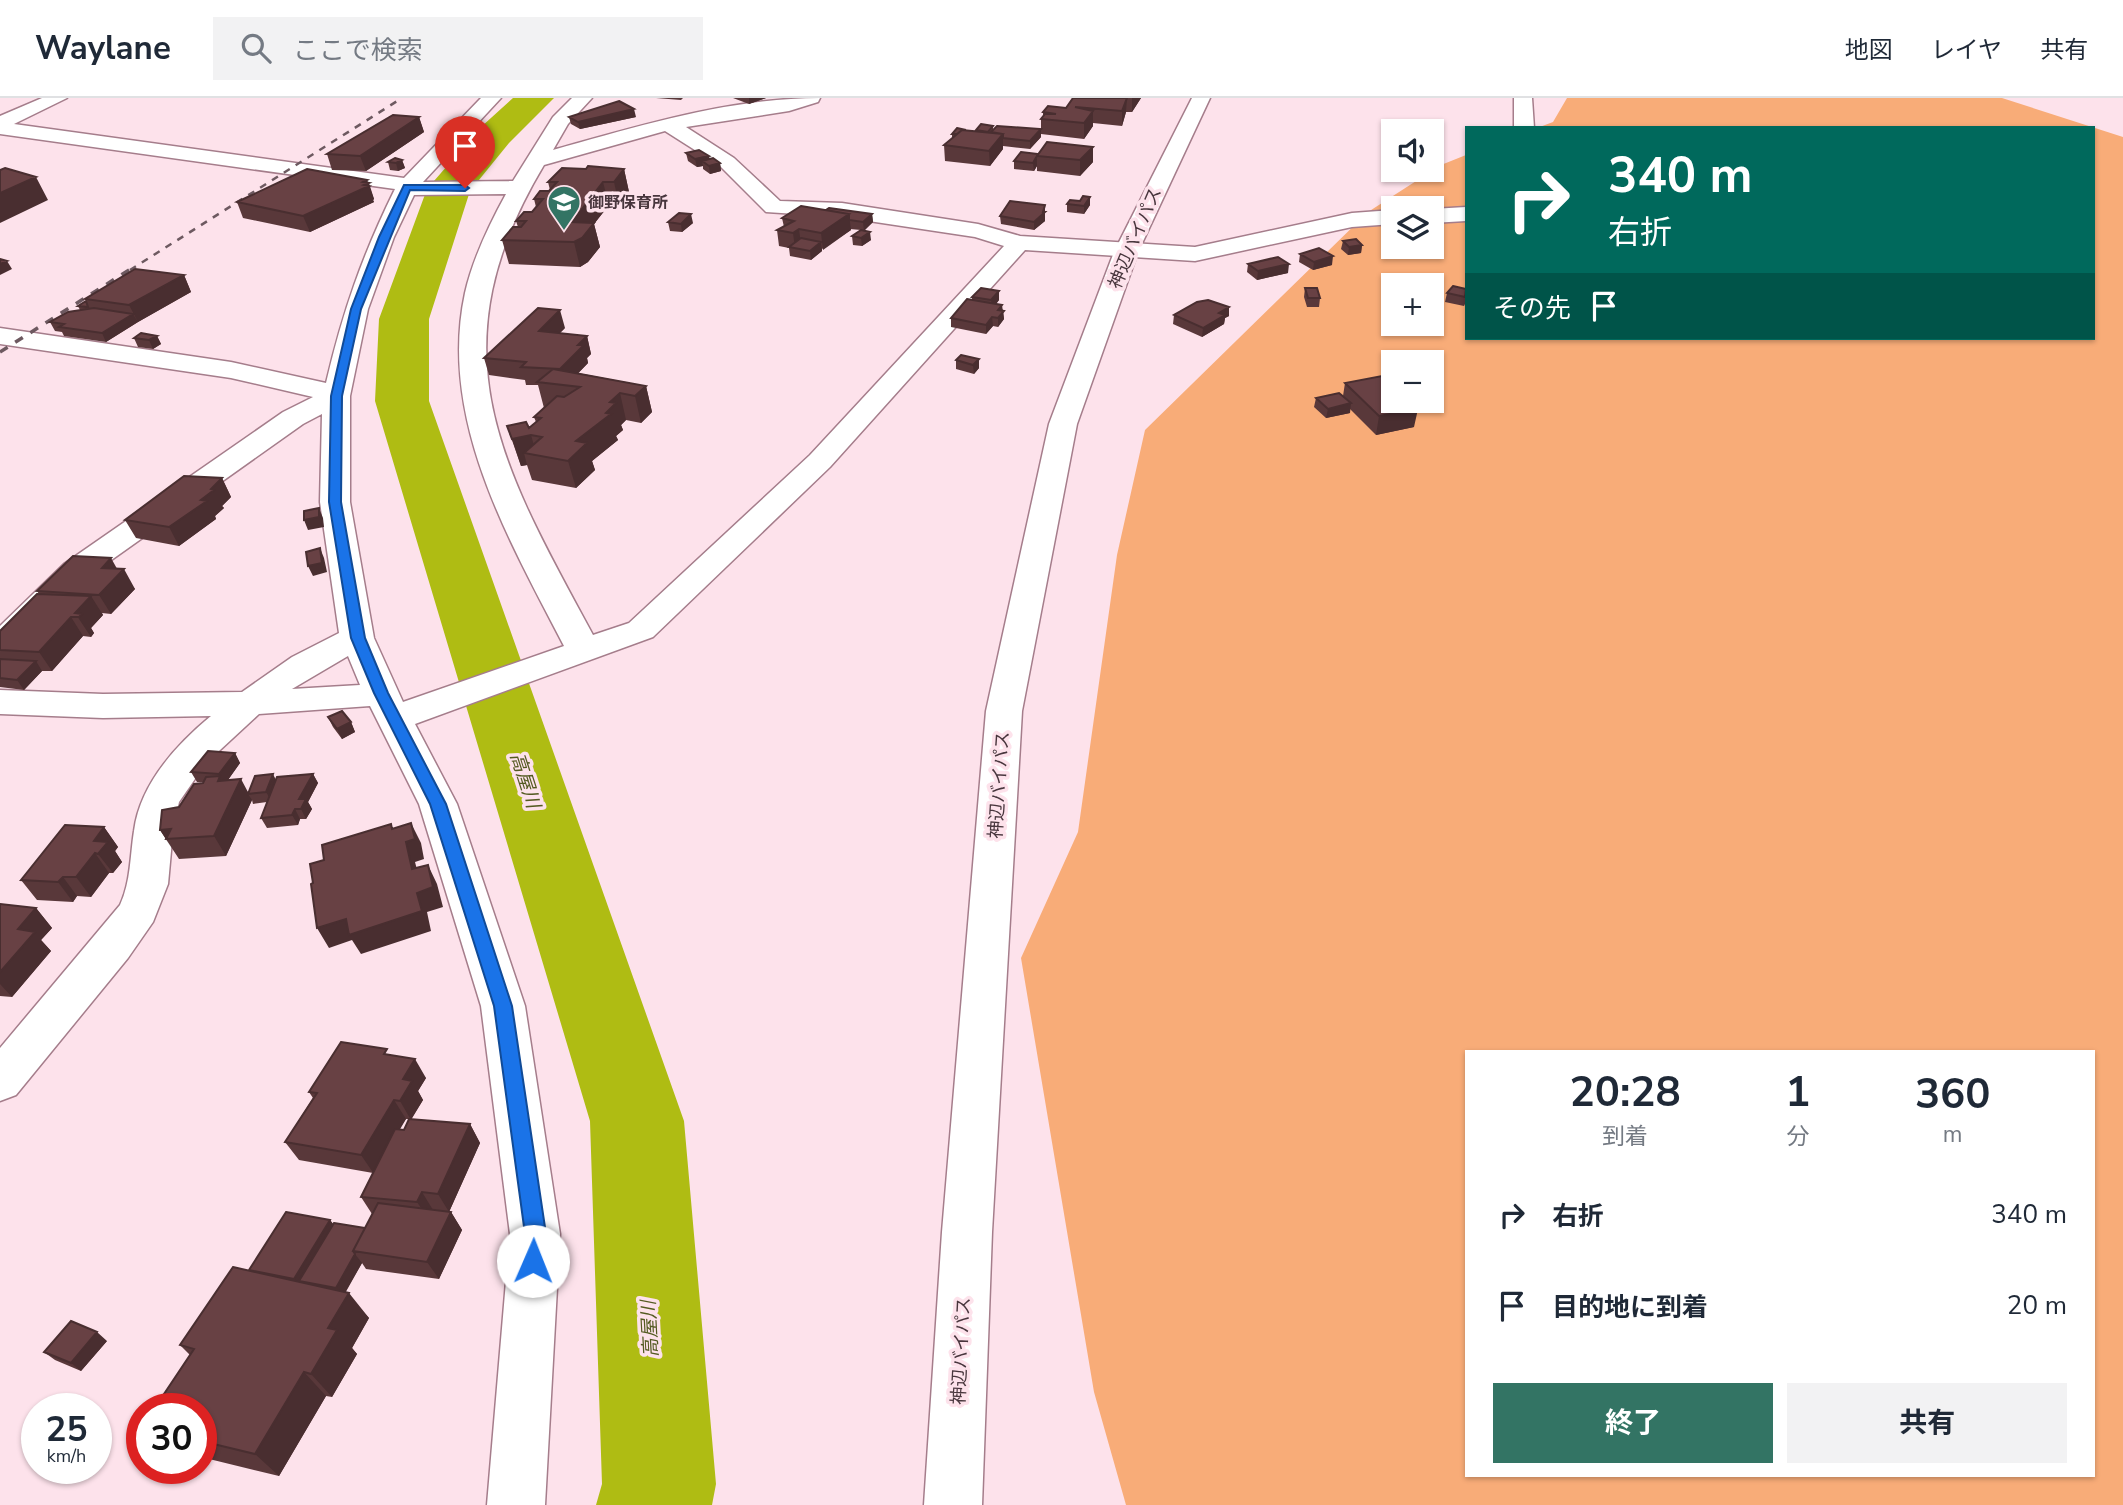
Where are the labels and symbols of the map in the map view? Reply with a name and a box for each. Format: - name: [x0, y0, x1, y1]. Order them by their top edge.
- pin: [435, 116, 495, 188]
- school or university icon: 御野保育所: [545, 183, 583, 232]
- street label: 神辺バイパス: [1103, 184, 1167, 292]
- place label: 御野保育所: [588, 192, 668, 214]
- street label: 神辺バイパス: [983, 730, 1015, 840]
- water label: 高屋川: [504, 749, 547, 813]
- position arrow: [496, 1224, 570, 1298]
- street label: 神辺バイパス: [946, 1297, 976, 1405]
- water label: 高屋川: [635, 1298, 664, 1358]
- speed limit sign: 30: [126, 1393, 217, 1484]

